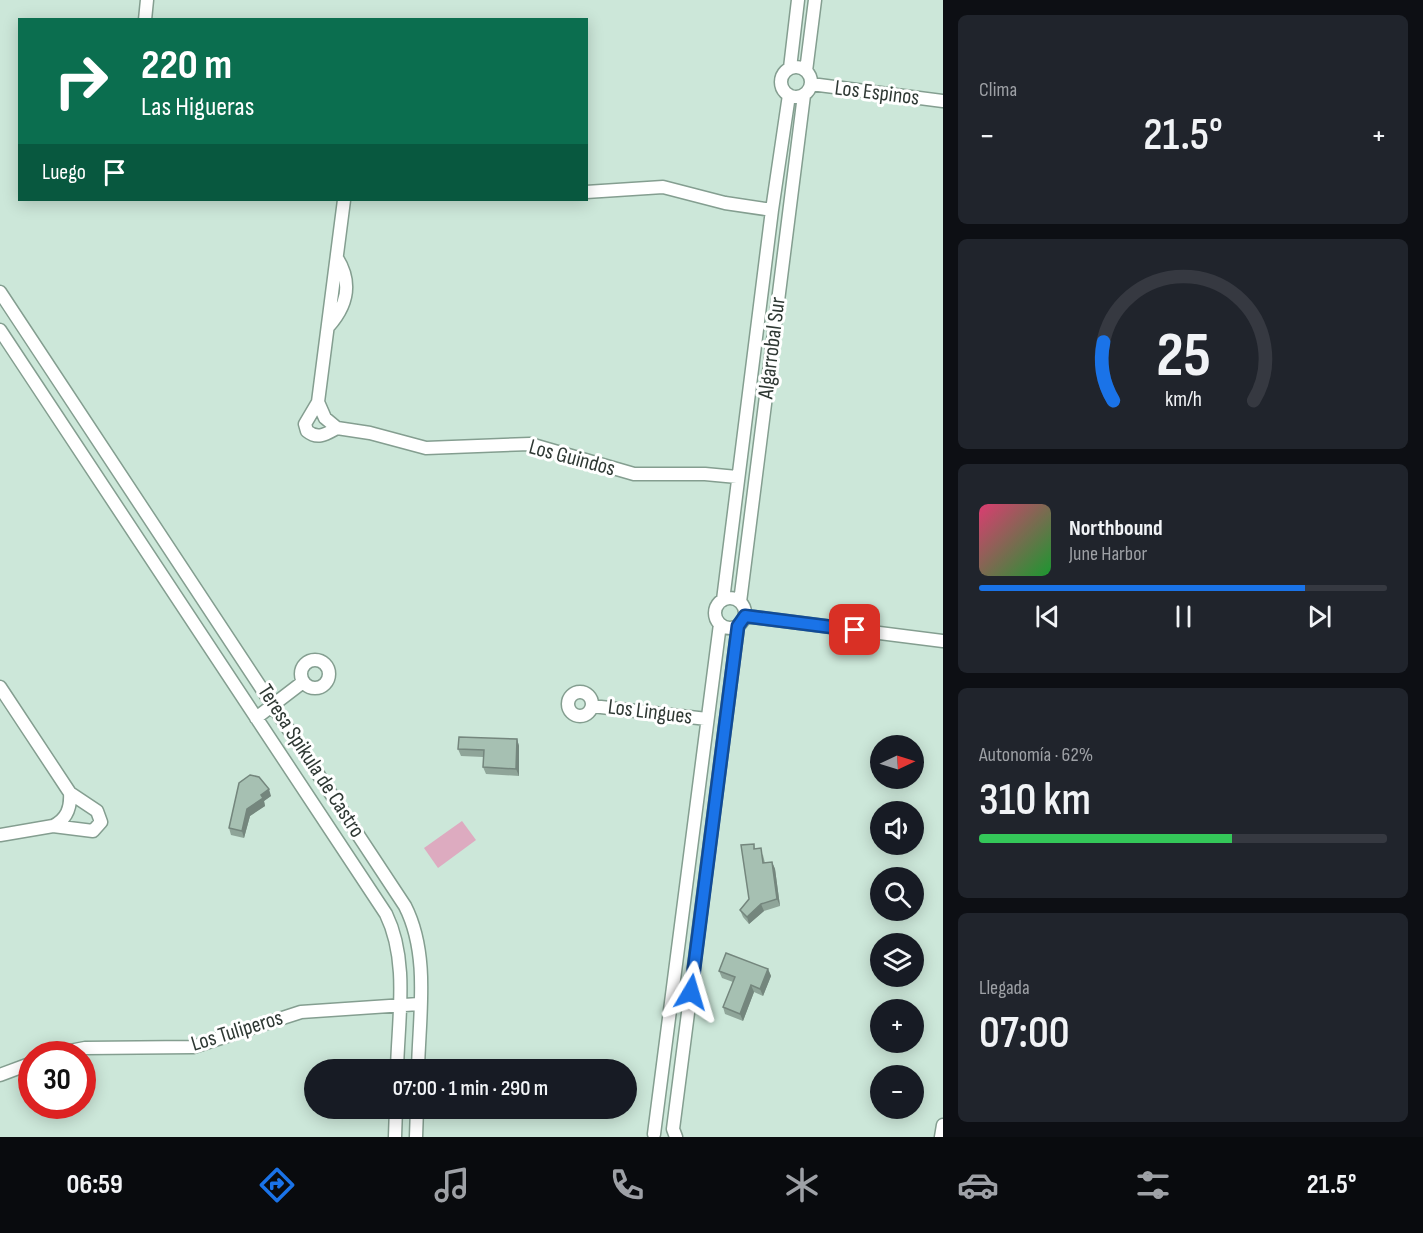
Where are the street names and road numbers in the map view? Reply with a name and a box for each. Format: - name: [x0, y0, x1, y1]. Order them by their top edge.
- street label: Los Espinos: [833, 74, 921, 112]
- street label: Algarrobal Sur: [752, 296, 792, 401]
- street label: Los Guindos: [526, 434, 618, 482]
- street label: Teresa Spikula de Castro: [251, 679, 371, 843]
- street label: Los Lingues: [606, 693, 694, 731]
- street label: Los Tuliperos: [188, 1004, 286, 1058]

